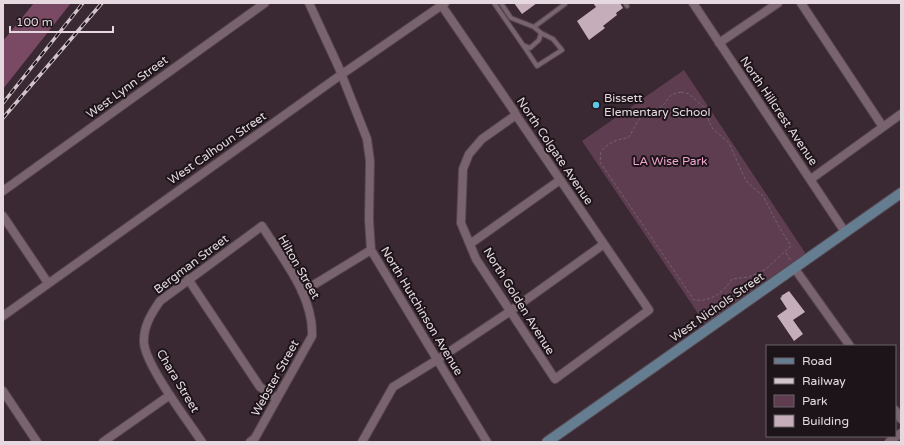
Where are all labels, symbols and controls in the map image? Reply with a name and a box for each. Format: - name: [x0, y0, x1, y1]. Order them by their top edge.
- scale bar: [10, 8, 113, 34]
- text: 100 m: [16, 15, 53, 29]
- street label: West Lynn Street: [84, 53, 171, 121]
- street label: North Hillcrest Avenue: [737, 54, 821, 168]
- place label: Bissett Elementary School: [604, 91, 711, 119]
- street label: North Colgate Avenue: [514, 95, 596, 207]
- marker: Bissett Elementary School: [591, 100, 601, 110]
- street label: West Calhoun Street: [165, 109, 269, 187]
- park label: LA Wise Park: [632, 154, 708, 168]
- street label: Bergman Street: [151, 231, 231, 297]
- street label: Hilton Street: [275, 233, 323, 302]
- street label: North Hutchinson Avenue: [378, 244, 466, 378]
- street label: North Golden Avenue: [480, 245, 558, 357]
- street label: West Nichols Street: [667, 269, 767, 345]
- street label: Webster Street: [248, 337, 302, 419]
- legend: [766, 345, 896, 437]
- street label: Chara Street: [154, 347, 203, 415]
- text: Road: [802, 354, 832, 368]
- text: Railway: [802, 374, 846, 388]
- text: Park: [802, 394, 828, 408]
- text: Building: [802, 414, 849, 428]

